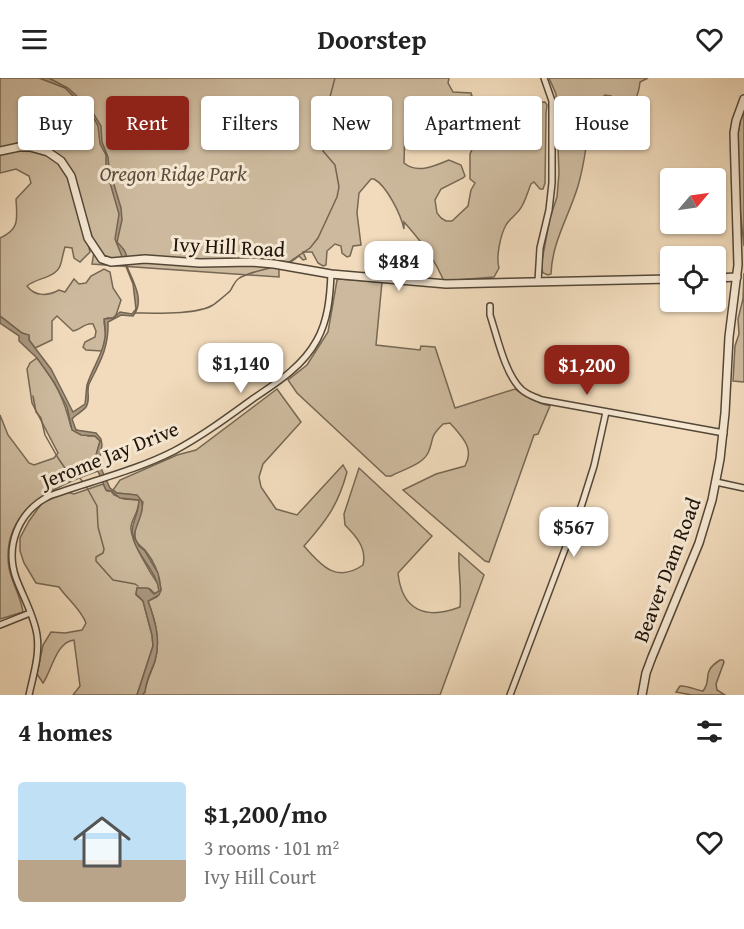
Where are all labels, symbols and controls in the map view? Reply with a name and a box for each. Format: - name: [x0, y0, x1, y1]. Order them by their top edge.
- text: Doorstep: [317, 19, 427, 59]
- icon: menu: [18, 23, 51, 56]
- icon: heart: [693, 23, 726, 56]
- chip: Buy: [18, 96, 94, 150]
- chip: Rent: [106, 96, 189, 150]
- chip: Filters: [201, 96, 299, 150]
- chip: New: [311, 96, 392, 150]
- chip: Apartment: [404, 96, 542, 150]
- chip: House: [554, 96, 650, 150]
- park label: Oregon Ridge Park: [99, 158, 247, 189]
- north arrow: [660, 168, 726, 234]
- map controls: [660, 168, 726, 312]
- street label: Ivy Hill Road: [172, 228, 287, 265]
- pin: $484: [363, 241, 435, 292]
- text: $484: [378, 246, 420, 275]
- button: locate: [660, 246, 726, 312]
- pin: $1,140: [192, 343, 290, 394]
- pin: $1,200: [538, 345, 636, 396]
- text: $1,140: [212, 348, 270, 377]
- text: $1,200: [558, 350, 616, 379]
- street label: Jerome Jay Drive: [34, 413, 183, 497]
- street label: Beaver Dam Road: [625, 492, 709, 647]
- pin: $567: [538, 507, 610, 558]
- text: $567: [553, 512, 595, 541]
- text: 4 homes: [18, 712, 113, 751]
- icon: filters: [693, 715, 726, 748]
- text: $1,200/mo: [204, 794, 327, 833]
- icon: home: [66, 806, 138, 878]
- icon: heart: [693, 826, 726, 859]
- text: 3 rooms · 101 m²: [204, 833, 339, 862]
- text: Ivy Hill Court: [204, 862, 316, 891]

